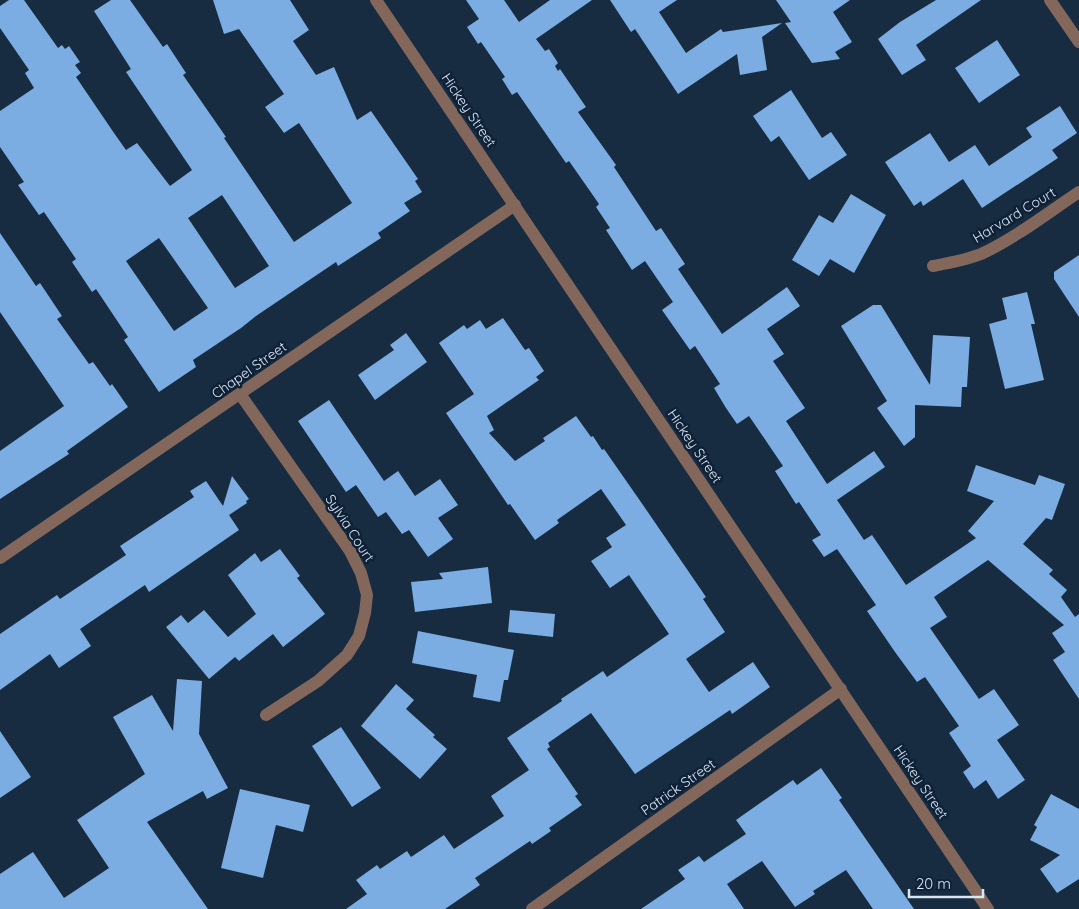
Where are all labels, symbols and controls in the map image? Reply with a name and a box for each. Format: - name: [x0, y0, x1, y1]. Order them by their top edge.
- street label: Hickey Street: [438, 70, 500, 151]
- street label: Harvard Court: [969, 183, 1059, 247]
- street label: Chapel Street: [208, 337, 290, 402]
- street label: Hickey Street: [664, 406, 726, 487]
- street label: Sylvia Court: [321, 491, 379, 565]
- street label: Hickey Street: [890, 742, 952, 823]
- street label: Patrick Street: [637, 755, 719, 819]
- scale bar: [909, 866, 983, 898]
- text: 20 m: [916, 874, 951, 893]

